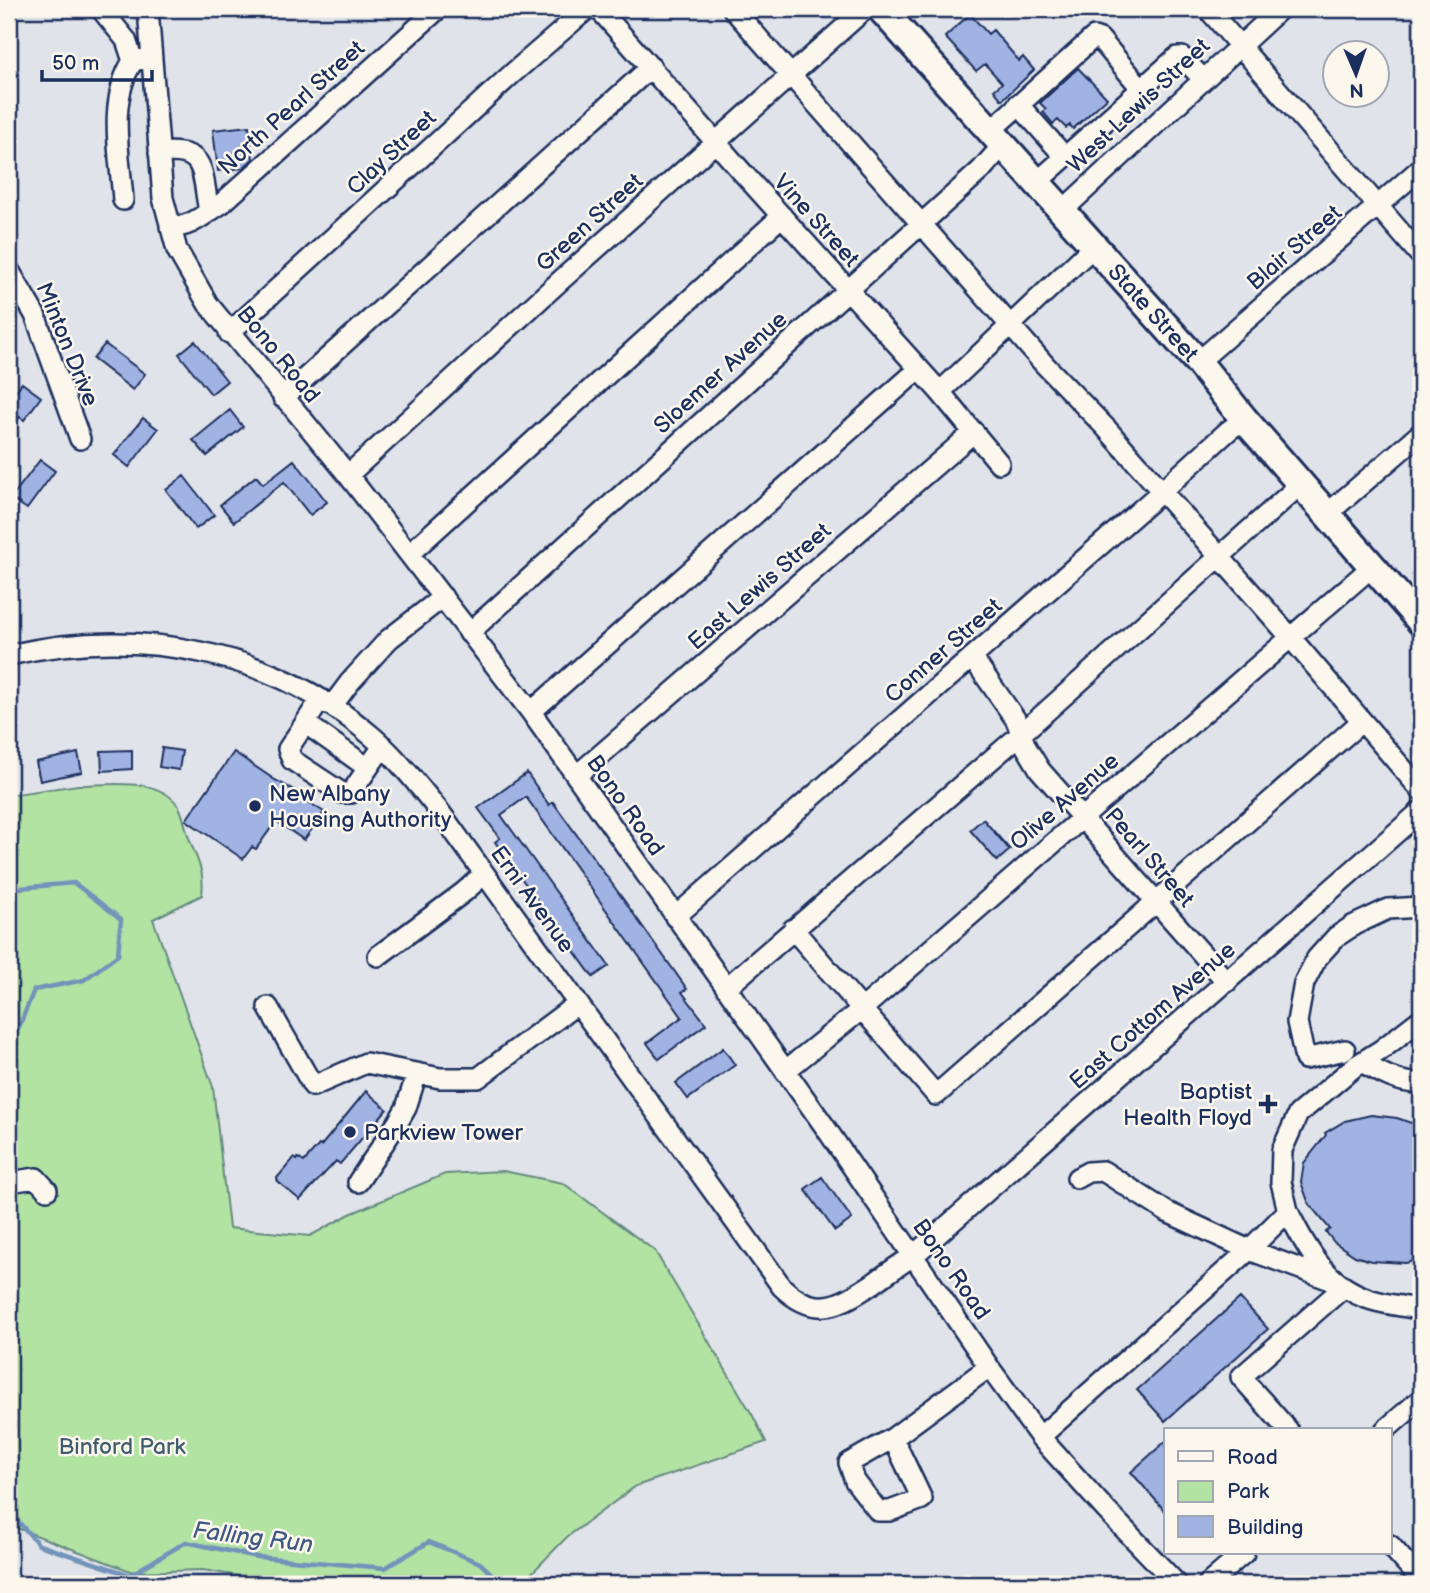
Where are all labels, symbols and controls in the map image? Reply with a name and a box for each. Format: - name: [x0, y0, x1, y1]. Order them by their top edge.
- street label: West Lewis Street: [1061, 32, 1216, 179]
- street label: North Pearl Street: [213, 35, 371, 181]
- scale bar: [42, 38, 152, 82]
- north arrow: [1322, 38, 1392, 108]
- text: 50 m: [52, 51, 99, 76]
- text: N: [1349, 78, 1364, 101]
- street label: Clay Street: [341, 104, 442, 201]
- street label: Green Street: [530, 167, 649, 278]
- street label: Vine Street: [767, 169, 865, 273]
- street label: Blair Street: [1242, 199, 1348, 296]
- street label: State Street: [1102, 258, 1204, 368]
- street label: Minton Drive: [30, 278, 105, 410]
- street label: Bono Road: [231, 300, 326, 409]
- street label: Sloemer Avenue: [648, 305, 793, 440]
- street label: East Lewis Street: [683, 517, 837, 656]
- street label: Conner Street: [879, 592, 1008, 709]
- street label: Olive Avenue: [1005, 747, 1125, 857]
- street label: Bono Road: [580, 750, 670, 861]
- place label: New Albany Housing Authority: [269, 780, 452, 834]
- marker: New Albany Housing Authority: [247, 798, 263, 814]
- street label: Pearl Street: [1098, 802, 1200, 913]
- street label: Erni Avenue: [484, 841, 580, 958]
- street label: East Cottom Avenue: [1064, 936, 1241, 1095]
- place label: Baptist Health Floyd: [1123, 1078, 1252, 1132]
- marker: Baptist Health Floyd: [1258, 1094, 1278, 1114]
- place label: Parkview Tower: [364, 1119, 523, 1147]
- marker: Parkview Tower: [342, 1124, 358, 1140]
- street label: Bono Road: [906, 1214, 996, 1325]
- legend: [1164, 1428, 1392, 1554]
- park label: Binford Park: [59, 1433, 186, 1461]
- text: Road: [1227, 1445, 1278, 1470]
- text: Park: [1227, 1479, 1270, 1504]
- text: Building: [1227, 1515, 1303, 1540]
- water label: Falling Run: [191, 1516, 315, 1559]

